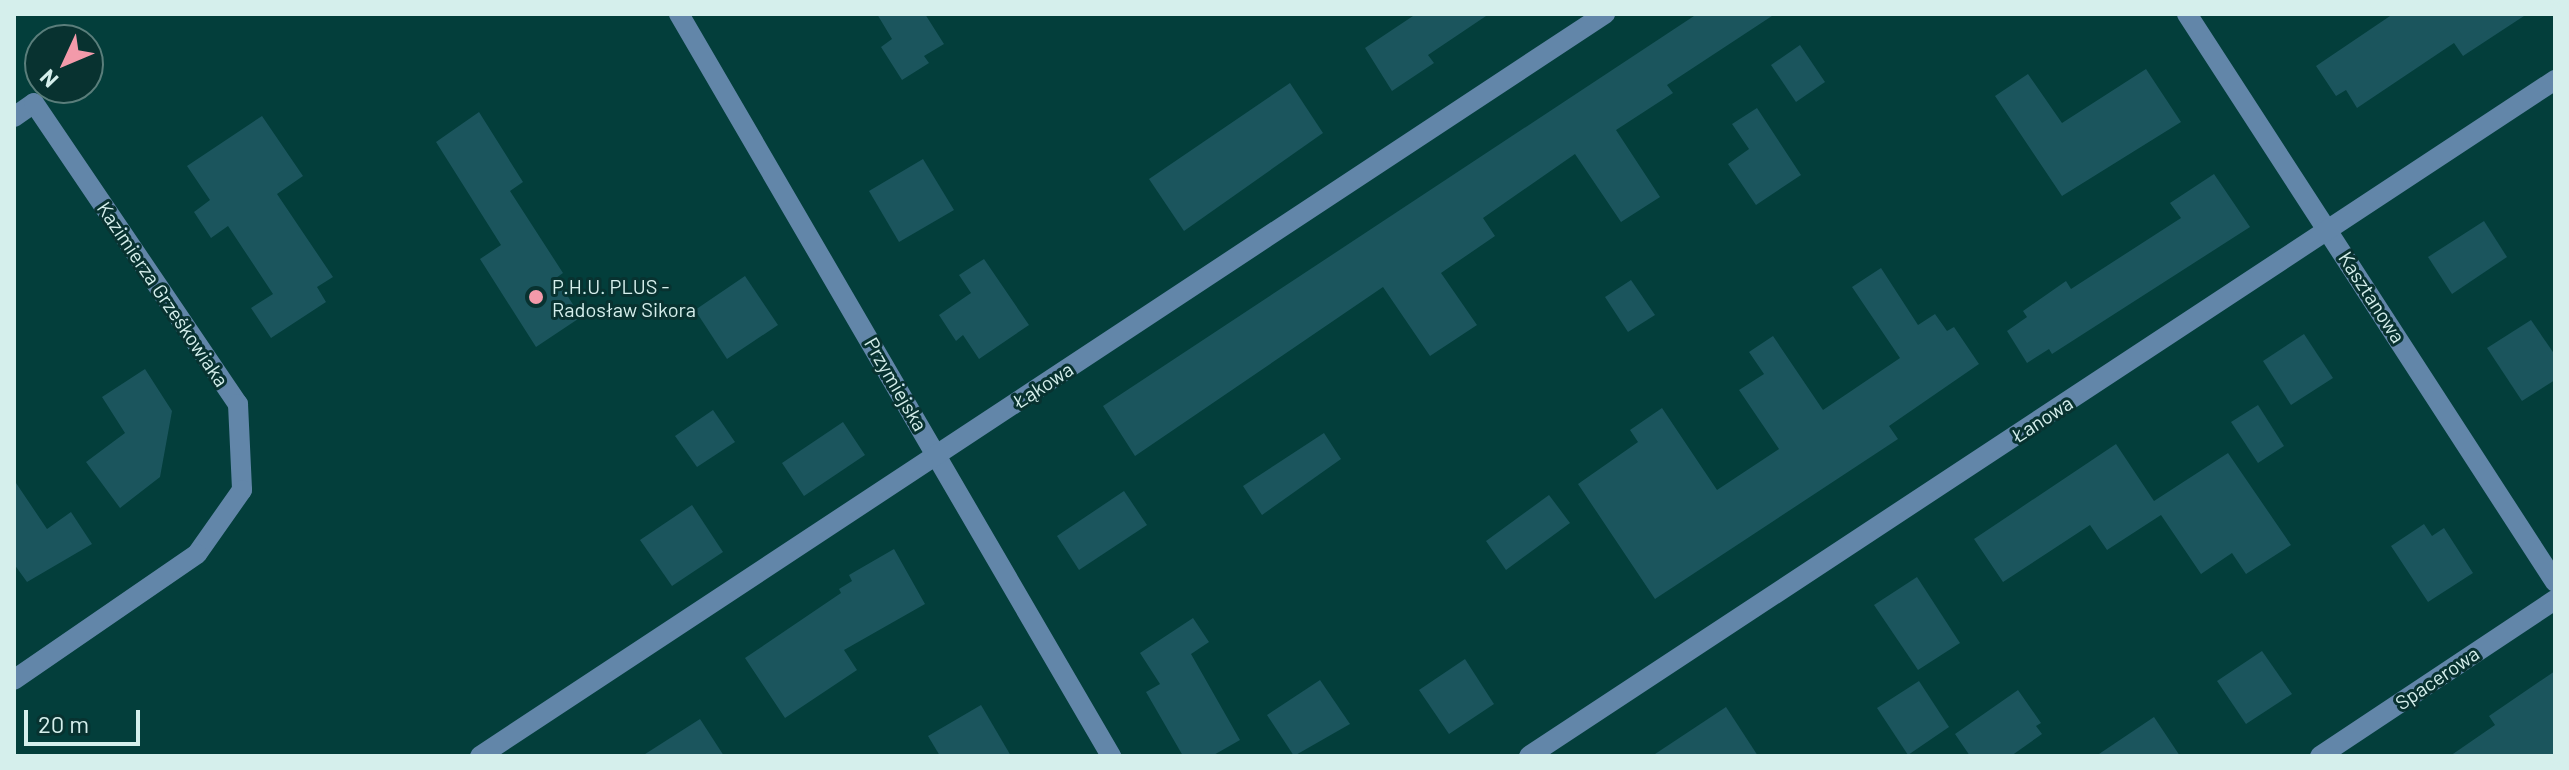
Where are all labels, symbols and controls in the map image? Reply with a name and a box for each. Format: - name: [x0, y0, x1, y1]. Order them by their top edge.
- north arrow: [24, 24, 104, 104]
- text: N: [34, 65, 63, 94]
- street label: Kazimierza Grześkowiaka: [92, 197, 234, 391]
- street label: Kasztanowa: [2334, 247, 2410, 347]
- place label: P.H.U. PLUS - Radosław Sikora: [552, 274, 696, 321]
- marker: P.H.U. PLUS - Radosław Sikora: [527, 288, 545, 306]
- street label: Przymiejska: [860, 333, 932, 435]
- street label: Łąkowa: [1008, 357, 1078, 413]
- street label: Łanowa: [2007, 390, 2077, 448]
- street label: Spacerowa: [2390, 641, 2484, 715]
- scale bar: [28, 694, 144, 744]
- text: 20 m: [38, 709, 89, 738]

